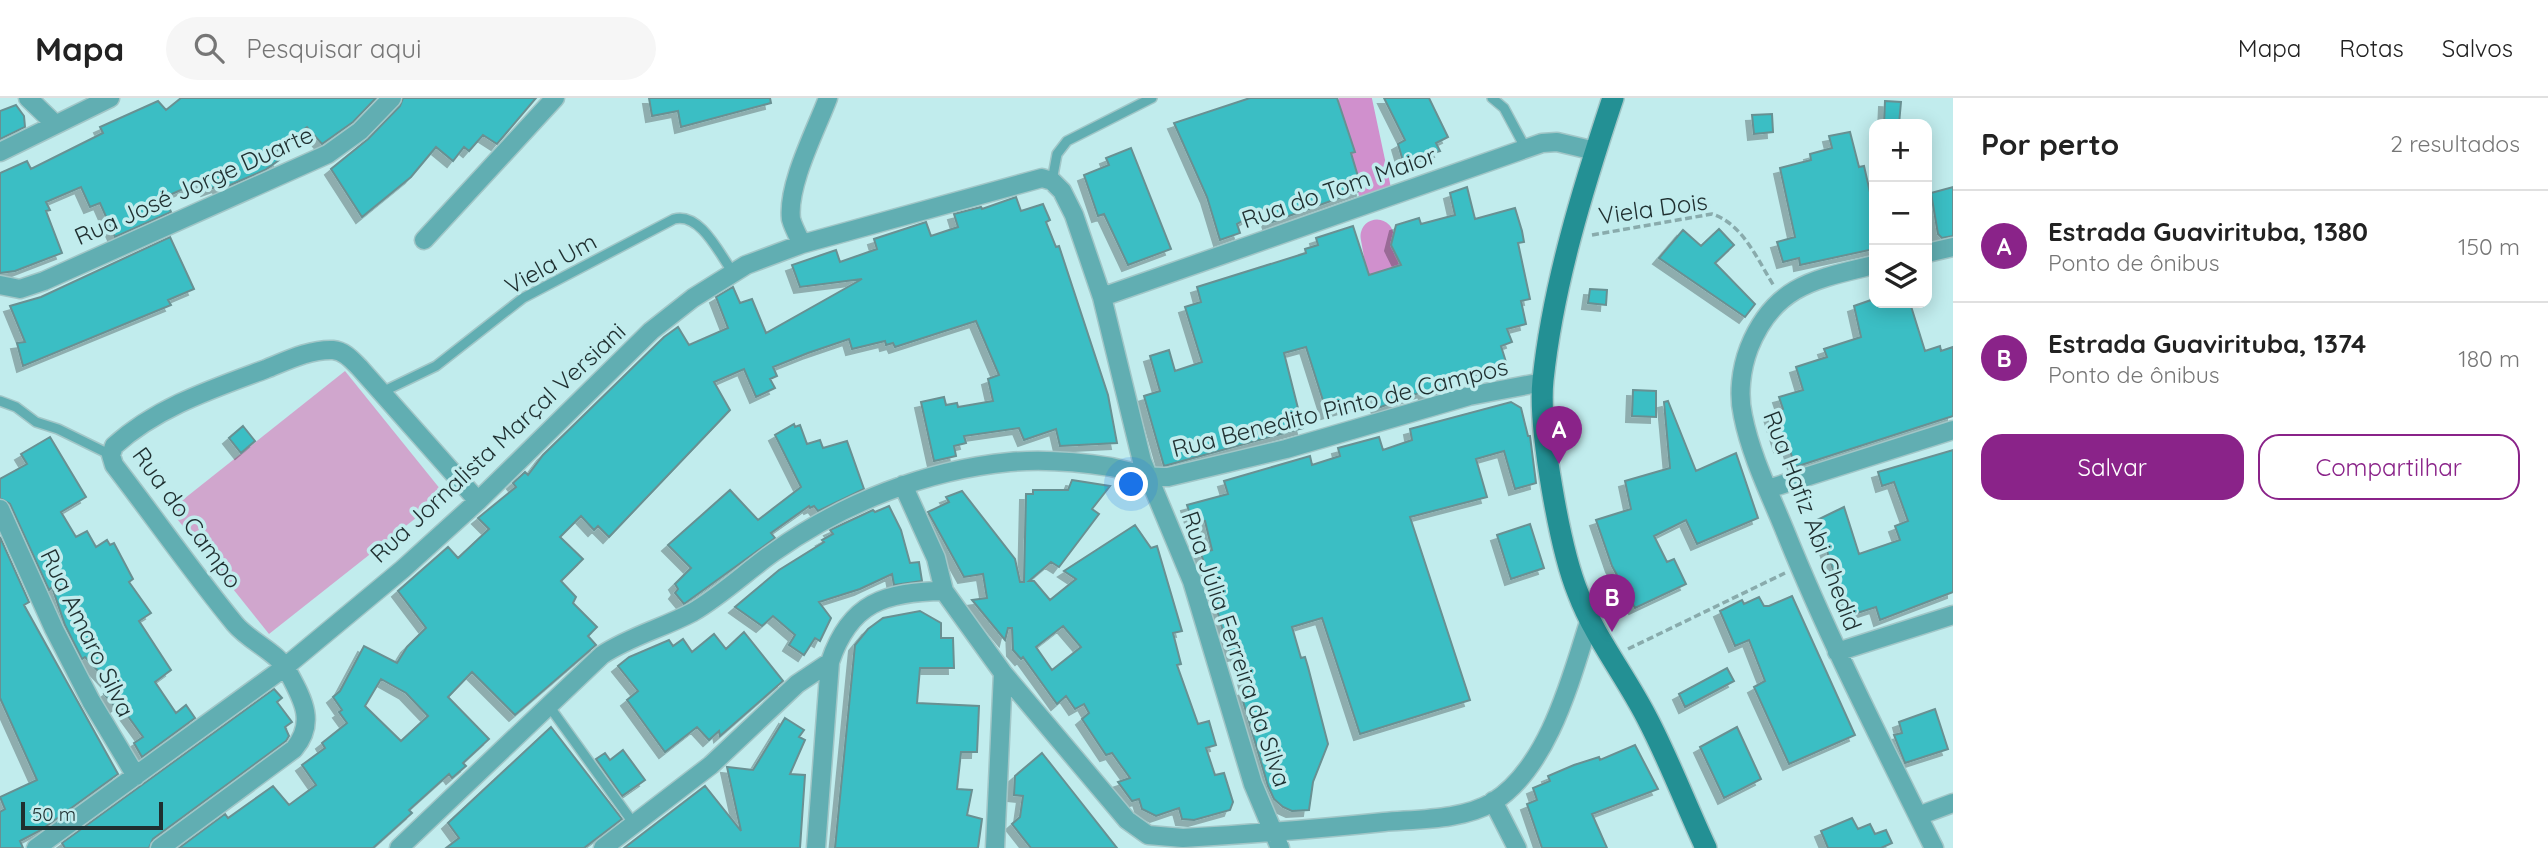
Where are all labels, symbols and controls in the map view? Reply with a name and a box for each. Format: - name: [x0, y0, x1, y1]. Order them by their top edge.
- search box: [166, 17, 656, 80]
- text: Mapa: [35, 28, 124, 69]
- icon: search: [190, 29, 228, 67]
- text: Pesquisar aqui: [246, 32, 422, 65]
- text: Mapa: [2238, 33, 2301, 63]
- text: Rotas: [2339, 33, 2404, 63]
- text: Salvos: [2442, 33, 2513, 63]
- street label: Rua José Jorge Duarte: [70, 119, 318, 251]
- map controls: [1869, 119, 1932, 308]
- button: +: [1869, 119, 1932, 182]
- text: Por perto: [1981, 125, 2119, 163]
- text: 2 resultados: [2390, 129, 2520, 158]
- street label: Rua do Tom Maior: [1237, 140, 1440, 234]
- button: −: [1869, 182, 1932, 245]
- street label: Viela Dois: [1597, 186, 1709, 230]
- text: Estrada Guavirituba, 1380: [2048, 215, 2368, 248]
- street label: Viela Um: [499, 226, 602, 301]
- text: A: [1997, 232, 2011, 261]
- text: 150 m: [2458, 232, 2520, 261]
- button: layers: [1869, 245, 1932, 308]
- text: Ponto de ônibus: [2048, 248, 2220, 277]
- street label: Rua Jornalista Marçal Versiani: [363, 316, 631, 569]
- text: Estrada Guavirituba, 1374: [2048, 327, 2366, 360]
- text: B: [1996, 344, 2012, 373]
- text: 180 m: [2458, 344, 2520, 373]
- street label: Rua Benedito Pinto de Campos: [1169, 351, 1511, 463]
- text: Ponto de ônibus: [2048, 360, 2220, 389]
- pin: A: [1536, 406, 1582, 464]
- street label: Rua Hafiz Abi Chedid: [1757, 406, 1869, 635]
- button: Salvar: [1981, 434, 2244, 500]
- button: Compartilhar: [2258, 434, 2520, 500]
- street label: Rua do Campo: [126, 441, 249, 594]
- your location: [1114, 467, 1148, 501]
- street label: Rua Júlia Ferreira da Silva: [1176, 507, 1298, 790]
- street label: Rua Amaro Silva: [34, 544, 142, 721]
- pin: B: [1589, 574, 1635, 632]
- scale bar: [21, 799, 163, 831]
- text: 50 m: [32, 802, 76, 826]

